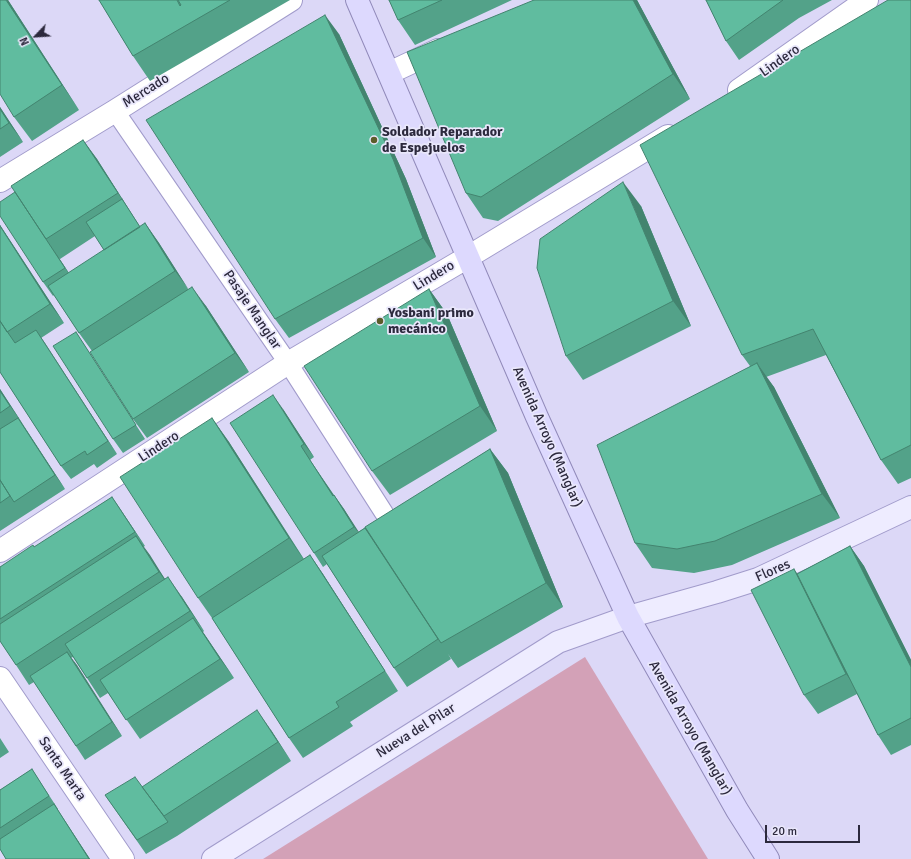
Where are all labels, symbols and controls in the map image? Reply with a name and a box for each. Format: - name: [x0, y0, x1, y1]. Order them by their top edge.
- north arrow: [16, 16, 56, 56]
- text: N: [17, 35, 32, 47]
- street label: Lindero: [757, 41, 803, 81]
- street label: Mercado: [120, 70, 172, 112]
- place label: Soldador Reparador de Espejuelos: [382, 124, 503, 156]
- marker: Soldador Reparador de Espejuelos: [369, 135, 379, 145]
- street label: Lindero: [410, 257, 458, 295]
- street label: Pasaje Manglar: [219, 267, 285, 353]
- place label: Yosbani primo mecánico: [388, 305, 474, 338]
- marker: Yosbani primo mecánico: [375, 316, 385, 326]
- street label: Avenida Arroyo (Manglar): [508, 364, 586, 510]
- street label: Lindero: [136, 428, 182, 466]
- street label: Flores: [753, 556, 793, 586]
- street label: Avenida Arroyo (Manglar): [645, 658, 735, 798]
- street label: Nueva del Pilar: [373, 700, 459, 762]
- street label: Santa Marta: [35, 734, 89, 804]
- scale bar: [767, 817, 862, 843]
- text: 20 m: [772, 824, 797, 839]

